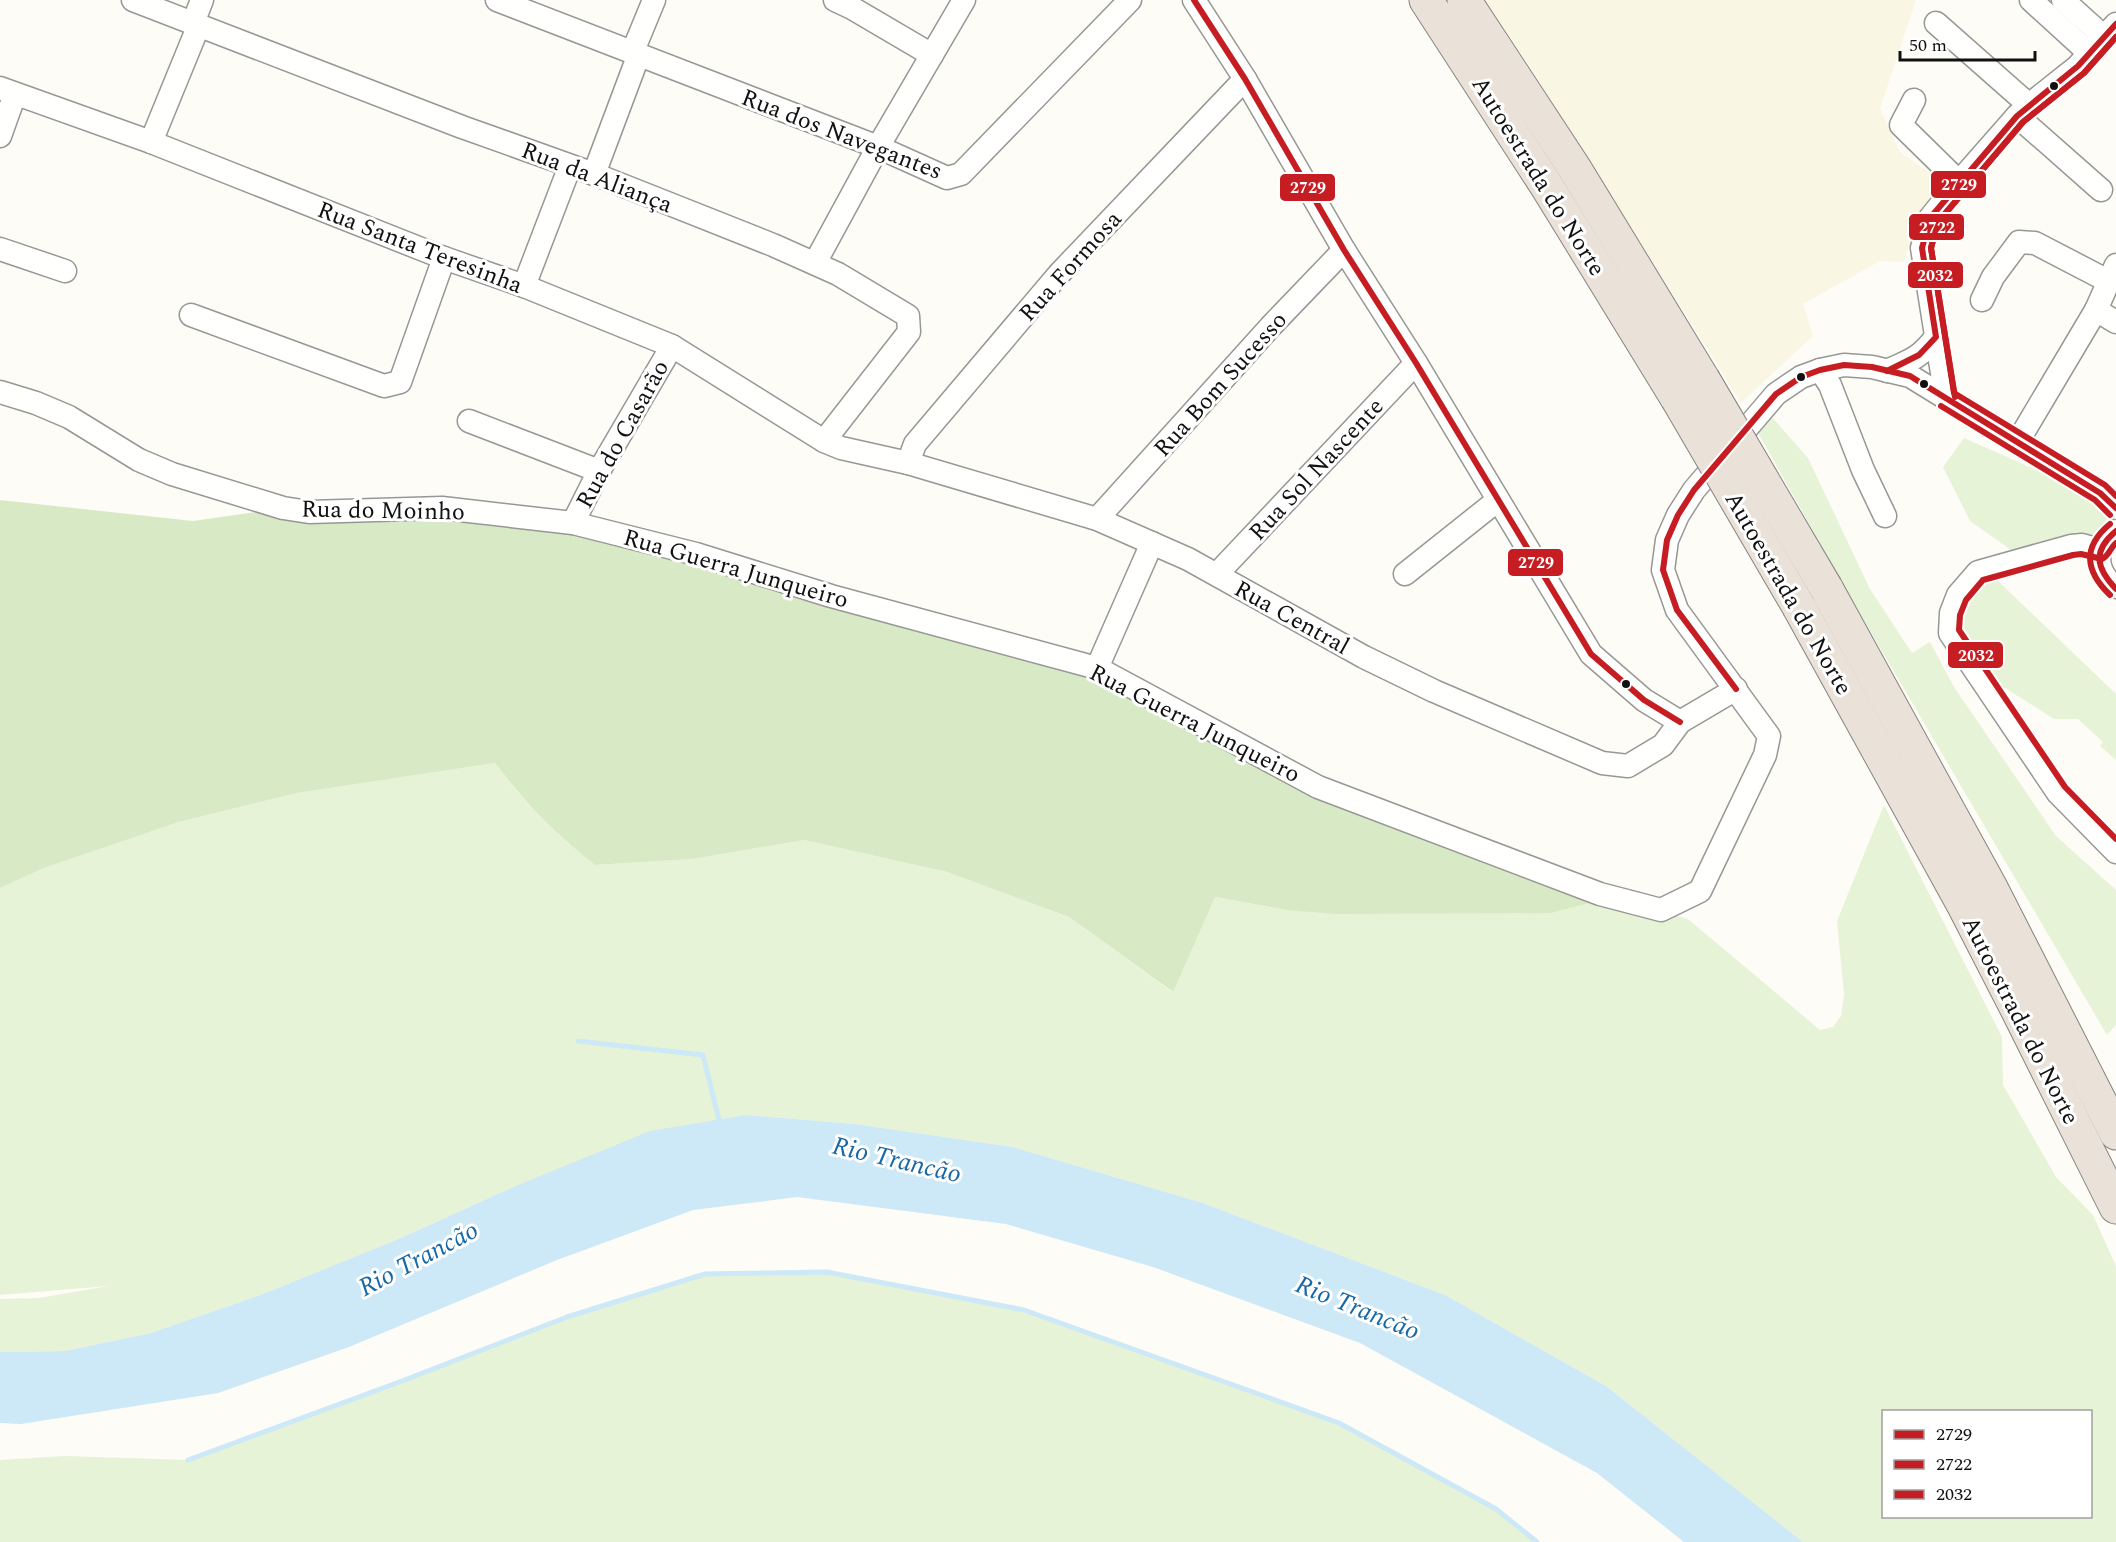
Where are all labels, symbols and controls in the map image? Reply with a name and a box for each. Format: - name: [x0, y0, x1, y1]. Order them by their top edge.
- scale bar: [1900, 24, 2035, 62]
- text: 50 m: [1909, 32, 1947, 59]
- street label: Autoestrada do Norte: [1462, 70, 1614, 284]
- street label: Rua dos Navegantes: [736, 80, 947, 190]
- unlabelled marker: [2048, 80, 2060, 92]
- street label: Rua da Aliança: [516, 133, 678, 223]
- line badge: 2729: [1930, 170, 1987, 199]
- line badge: 2729: [1279, 173, 1336, 202]
- text: 2729: [1941, 173, 1977, 197]
- text: 2729: [1290, 176, 1326, 200]
- street label: Rua Santa Teresinha: [312, 192, 528, 304]
- street label: Rua Formosa: [1011, 203, 1131, 330]
- line badge: 2722: [1908, 213, 1965, 241]
- text: 2722: [1919, 216, 1955, 240]
- line badge: 2032: [1907, 261, 1964, 289]
- text: 2032: [1917, 264, 1953, 288]
- street label: Rua Bom Sucesso: [1145, 304, 1296, 466]
- street label: Rua do Casarão: [567, 354, 679, 515]
- unlabelled marker: [1795, 371, 1807, 383]
- unlabelled marker: [1918, 378, 1930, 390]
- street label: Rua Sol Nascente: [1241, 390, 1393, 549]
- street label: Autoestrada do Norte: [1715, 485, 1861, 702]
- street label: Rua do Moinho: [301, 492, 465, 530]
- street label: Rua Guerra Junqueiro: [619, 520, 853, 618]
- line badge: 2729: [1507, 548, 1564, 577]
- text: 2729: [1518, 551, 1554, 575]
- street label: Rua Central: [1227, 571, 1356, 664]
- line badge: 2032: [1947, 641, 2004, 669]
- text: 2032: [1958, 644, 1994, 668]
- street label: Rua Guerra Junqueiro: [1083, 655, 1306, 793]
- unlabelled marker: [1620, 678, 1632, 690]
- street label: Autoestrada do Norte: [1952, 910, 2088, 1131]
- water label: Rio Trancão: [828, 1126, 965, 1194]
- water label: Rio Trancão: [351, 1210, 486, 1307]
- water label: Rio Trancão: [1289, 1265, 1426, 1351]
- legend: [1882, 1410, 2092, 1518]
- text: 2729: [1936, 1421, 1972, 1448]
- text: 2722: [1936, 1451, 1972, 1478]
- text: 2032: [1936, 1481, 1972, 1508]

